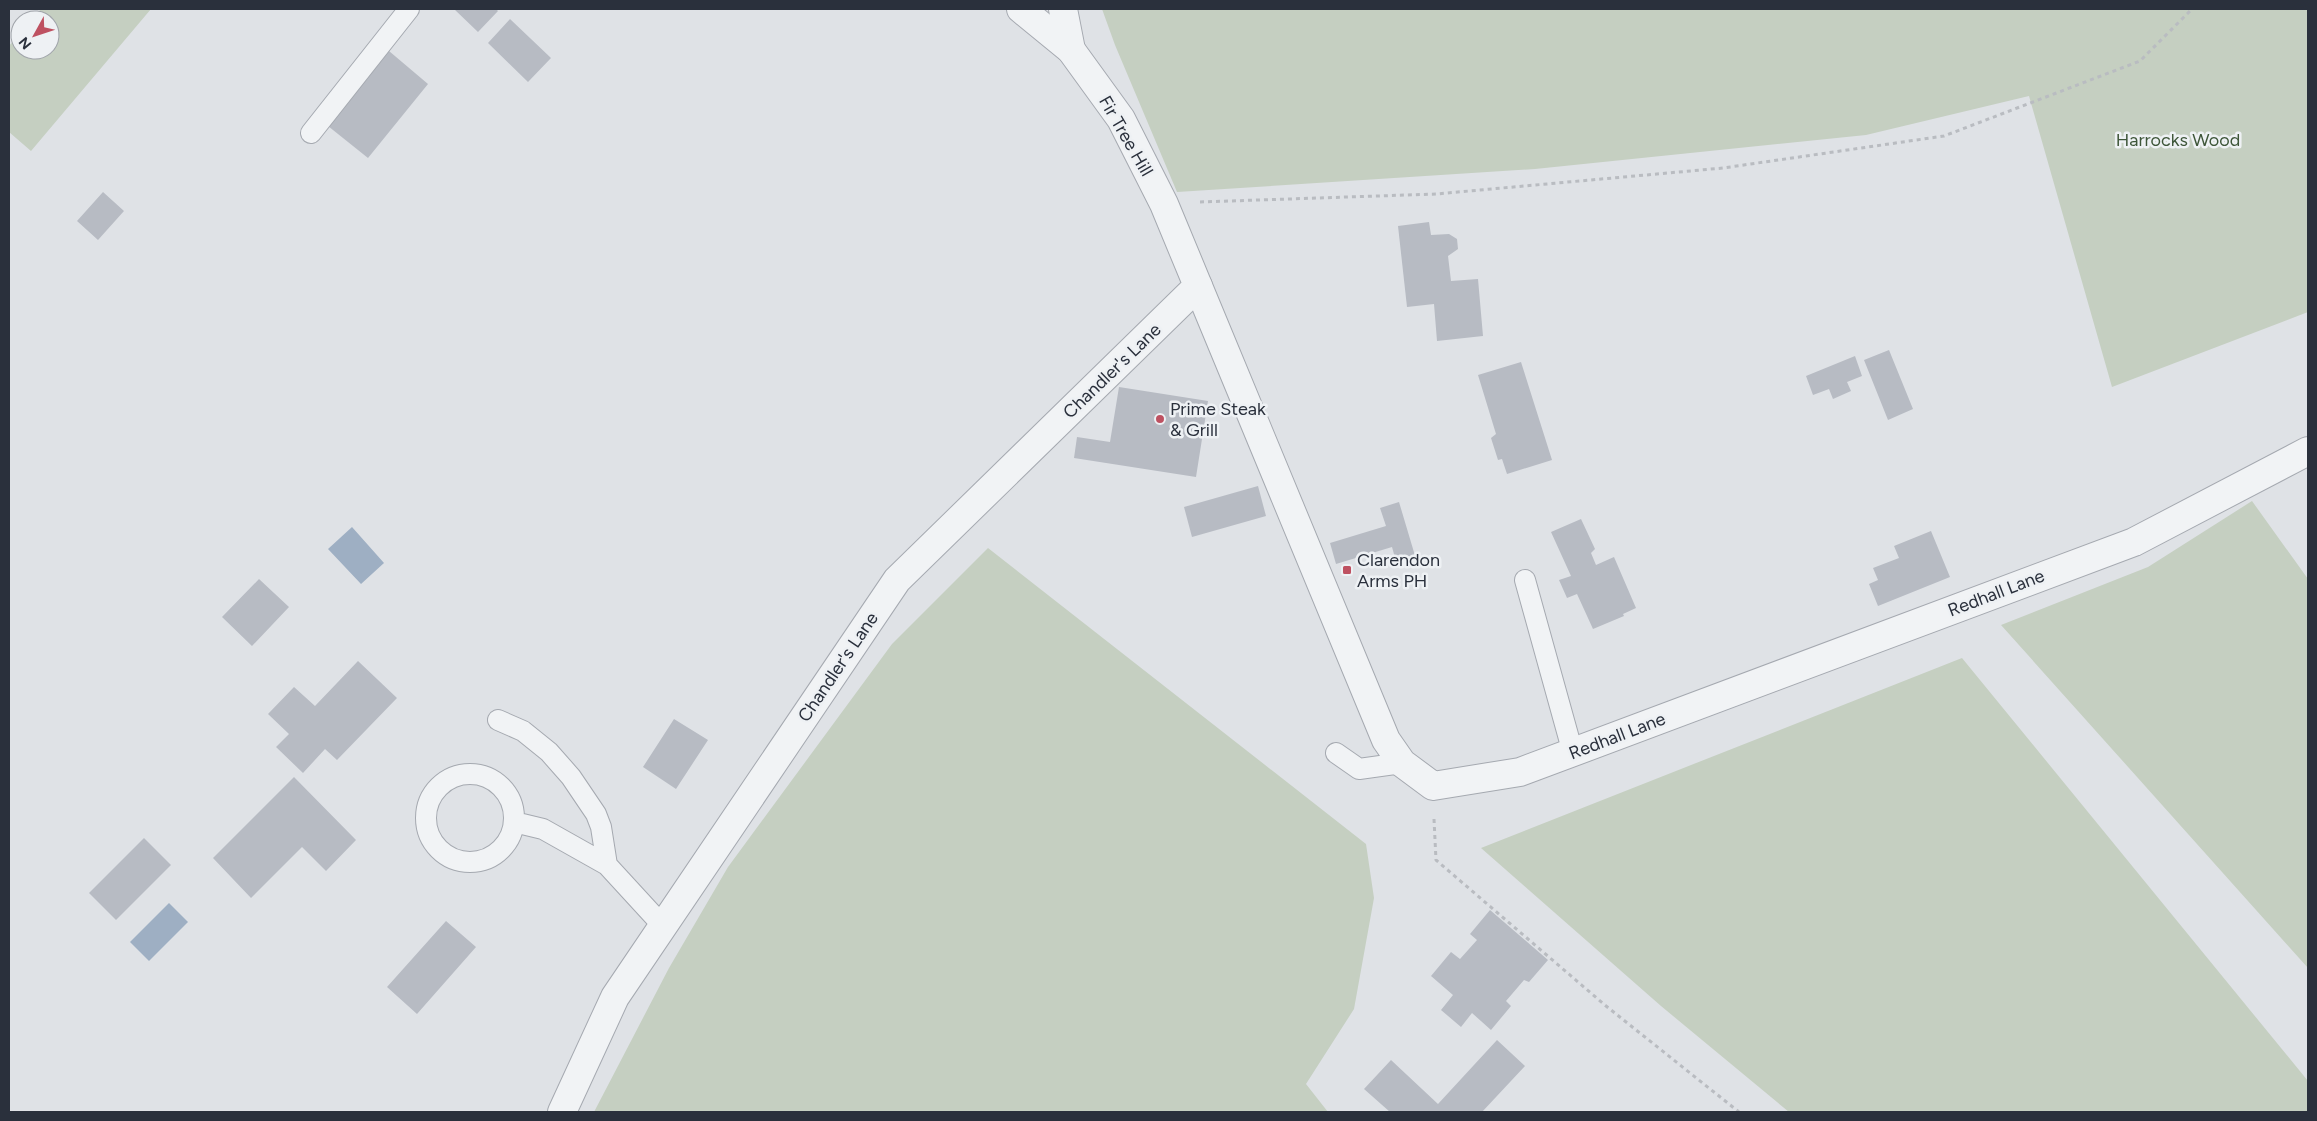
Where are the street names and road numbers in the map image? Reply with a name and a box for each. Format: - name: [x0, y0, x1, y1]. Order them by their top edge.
- street label: Fir Tree Hill: [1094, 92, 1158, 180]
- street label: Chandler's Lane: [1058, 319, 1166, 423]
- street label: Redhall Lane: [1945, 564, 2048, 621]
- street label: Chandler's Lane: [793, 608, 883, 726]
- street label: Redhall Lane: [1566, 707, 1669, 764]

